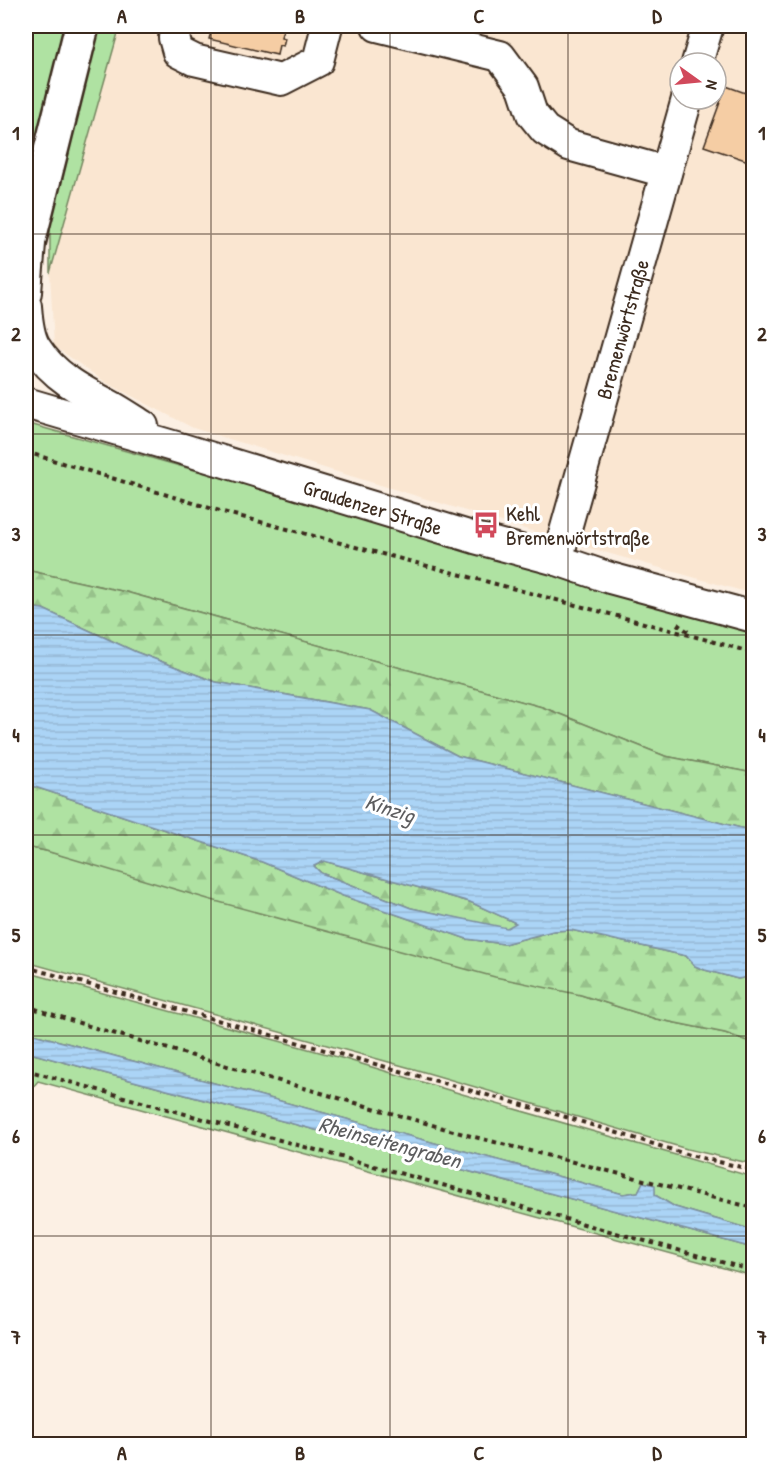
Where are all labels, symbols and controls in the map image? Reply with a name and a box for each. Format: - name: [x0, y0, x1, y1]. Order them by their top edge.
- text: A: [117, 2, 127, 29]
- text: B: [295, 2, 305, 29]
- text: C: [474, 2, 485, 29]
- text: D: [652, 2, 662, 29]
- north arrow: [668, 51, 728, 111]
- text: N: [701, 78, 724, 92]
- text: 1: [12, 119, 20, 146]
- text: 1: [758, 119, 766, 146]
- street label: Bremenwörtstraße: [589, 256, 656, 402]
- text: 2: [11, 320, 21, 347]
- text: 2: [757, 320, 767, 347]
- street label: Graudenzer Straße: [300, 472, 446, 542]
- place label: Kehl Bremenwörtstraße: [506, 499, 650, 552]
- bus stop icon: Kehl Bremenwörtstraße: [471, 510, 501, 540]
- text: 3: [12, 520, 21, 547]
- text: 3: [758, 520, 767, 547]
- text: 4: [12, 721, 20, 748]
- text: 4: [758, 721, 766, 748]
- water label: Kinzig: [361, 786, 420, 830]
- text: 5: [12, 921, 21, 948]
- text: 5: [758, 921, 767, 948]
- water label: Rheinseitengraben: [316, 1109, 466, 1176]
- text: 6: [12, 1122, 20, 1149]
- text: 6: [758, 1122, 766, 1149]
- text: 7: [10, 1323, 21, 1350]
- text: 7: [756, 1323, 767, 1350]
- text: A: [117, 1439, 127, 1466]
- text: B: [295, 1439, 305, 1466]
- text: C: [474, 1439, 485, 1466]
- text: D: [652, 1439, 662, 1466]

